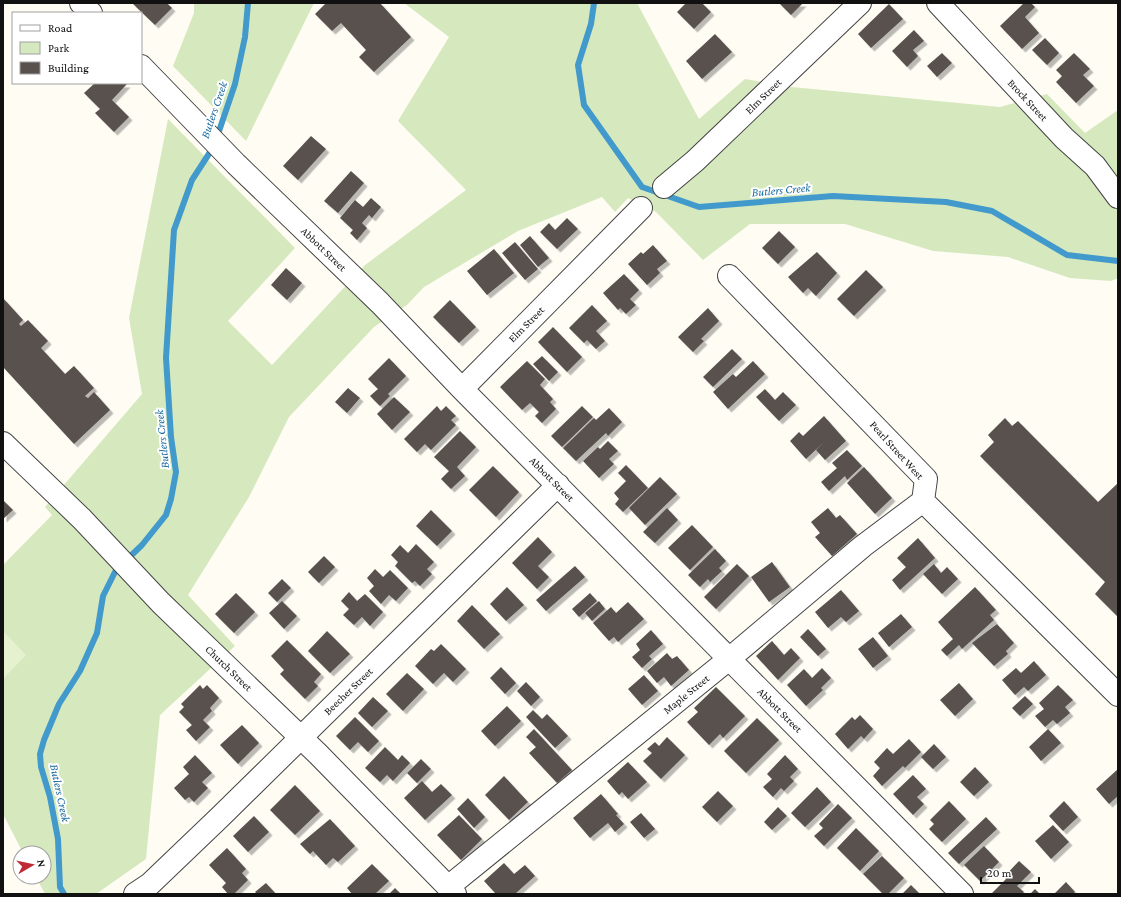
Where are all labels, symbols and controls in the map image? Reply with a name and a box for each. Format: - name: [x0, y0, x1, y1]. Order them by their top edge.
- legend: [12, 12, 142, 84]
- text: Road: [48, 21, 73, 35]
- text: Park: [48, 41, 70, 55]
- text: Building: [48, 61, 89, 75]
- street label: Elm Street: [742, 76, 784, 116]
- street label: Brock Street: [1006, 77, 1051, 124]
- water label: Butlers Creek: [198, 79, 230, 140]
- water label: Butlers Creek: [751, 180, 812, 200]
- street label: Abbott Street: [299, 225, 349, 274]
- street label: Elm Street: [506, 303, 547, 344]
- water label: Butlers Creek: [152, 408, 172, 469]
- street label: Pearl Street West: [868, 418, 927, 482]
- street label: Abbott Street: [527, 454, 577, 504]
- street label: Church Street: [203, 643, 255, 693]
- street label: Beecher Street: [321, 665, 375, 717]
- street label: Maple Street: [661, 672, 712, 717]
- street label: Abbott Street: [755, 685, 805, 735]
- water label: Butlers Creek: [47, 763, 73, 824]
- north arrow: [12, 845, 52, 885]
- text: N: [35, 859, 48, 869]
- scale bar: [981, 859, 1039, 885]
- text: 20 m: [987, 866, 1012, 880]

